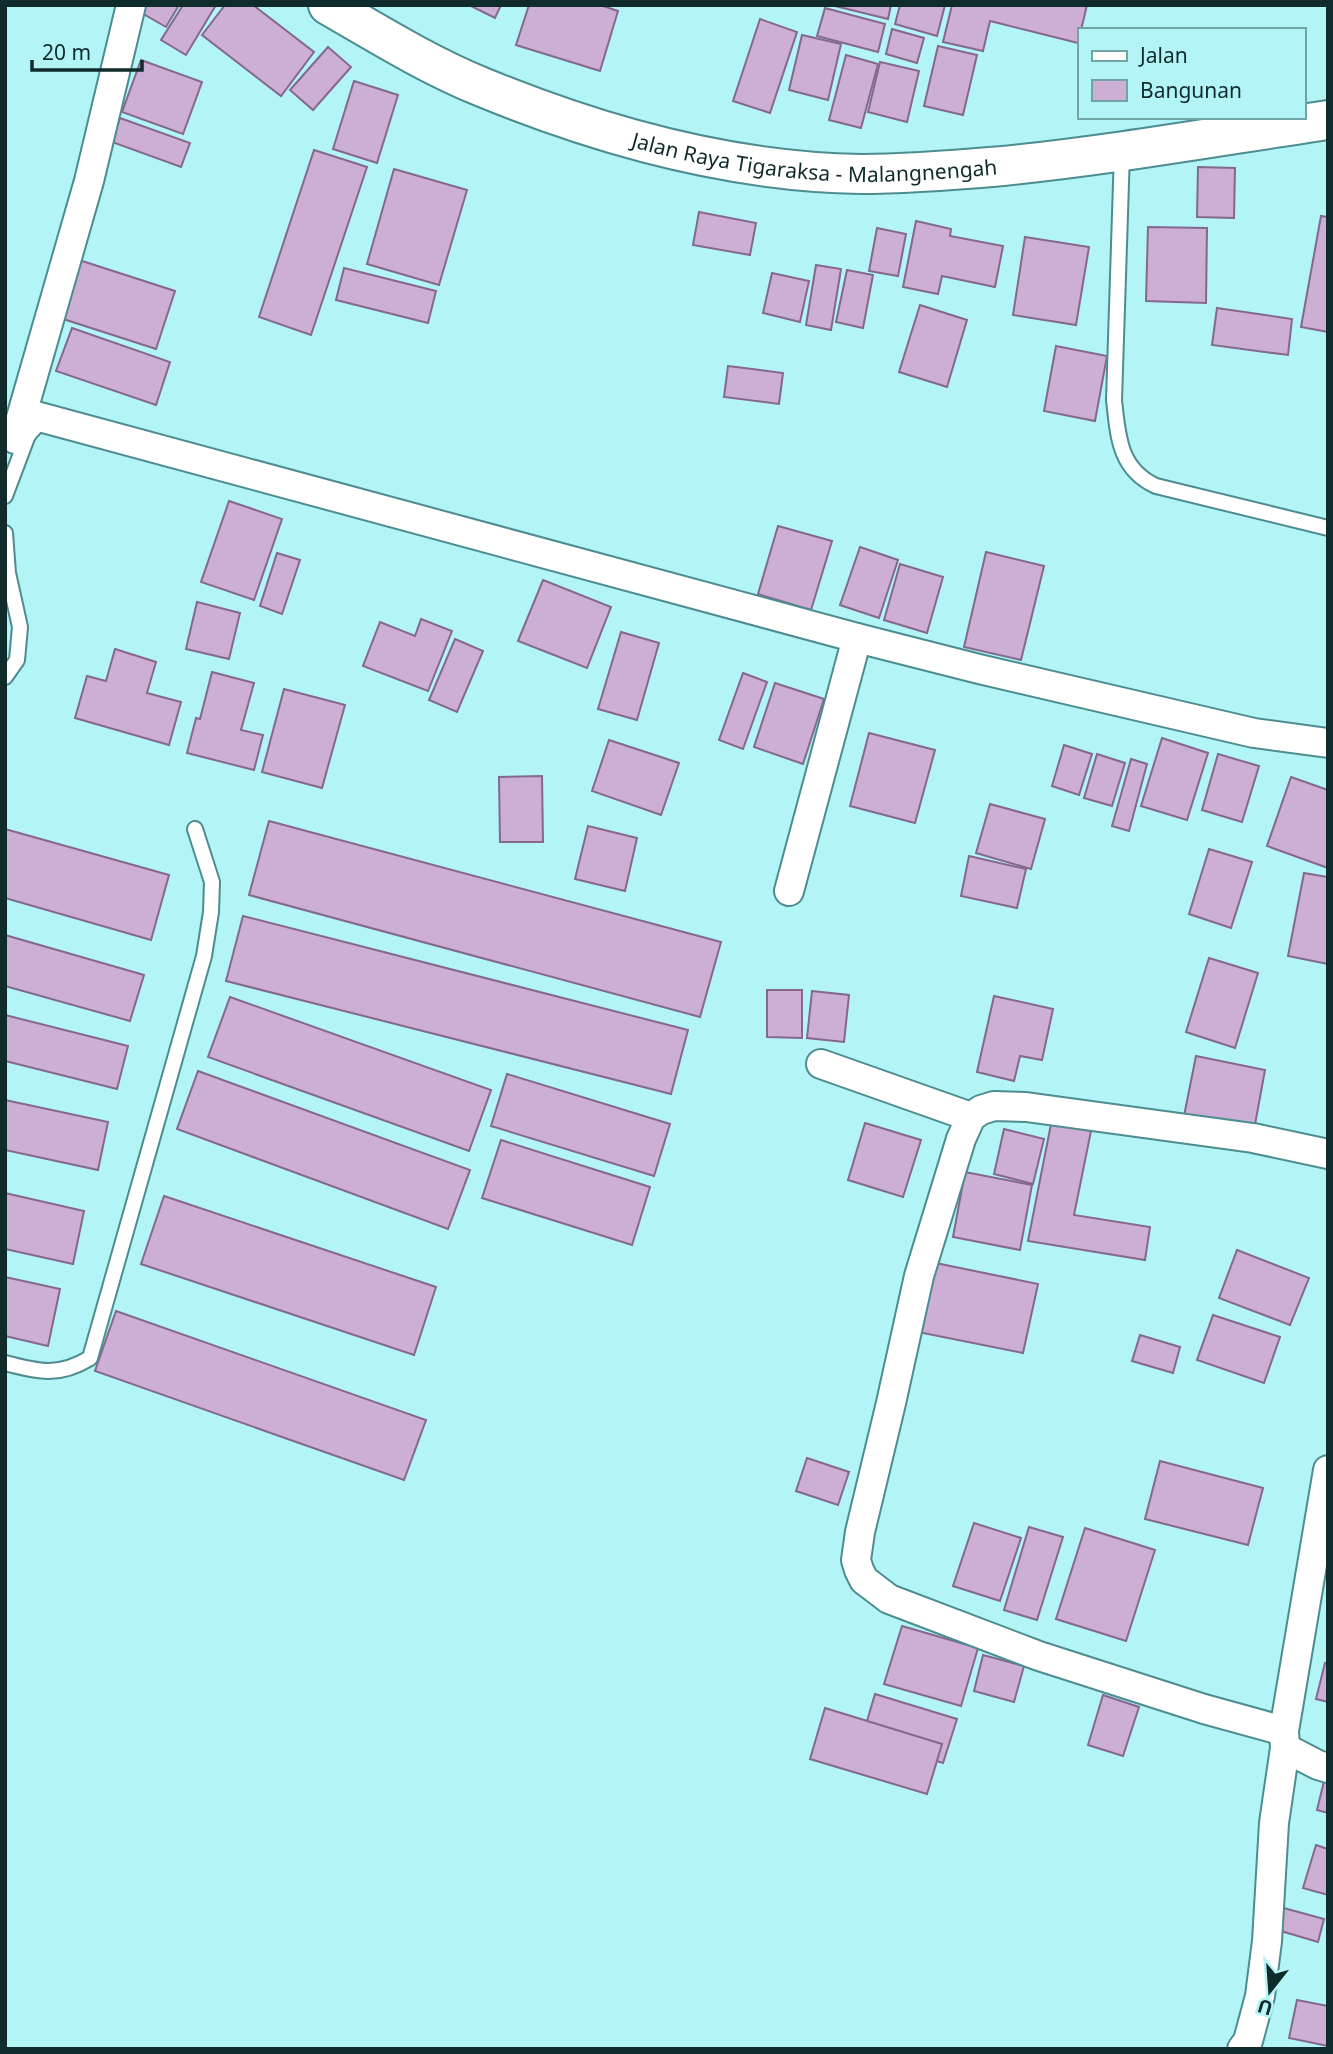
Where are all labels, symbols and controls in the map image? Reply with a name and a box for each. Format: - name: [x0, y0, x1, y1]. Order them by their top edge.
- scale bar: [32, 28, 142, 72]
- legend: [1078, 28, 1305, 119]
- text: 20 m: [42, 38, 91, 66]
- text: Jalan: [1138, 41, 1188, 69]
- text: Bangunan: [1140, 76, 1242, 104]
- street label: Jalan Raya Tigaraksa - Malangnengah: [627, 125, 998, 188]
- north arrow: [1235, 1956, 1305, 2026]
- text: U: [1254, 1993, 1276, 2022]

